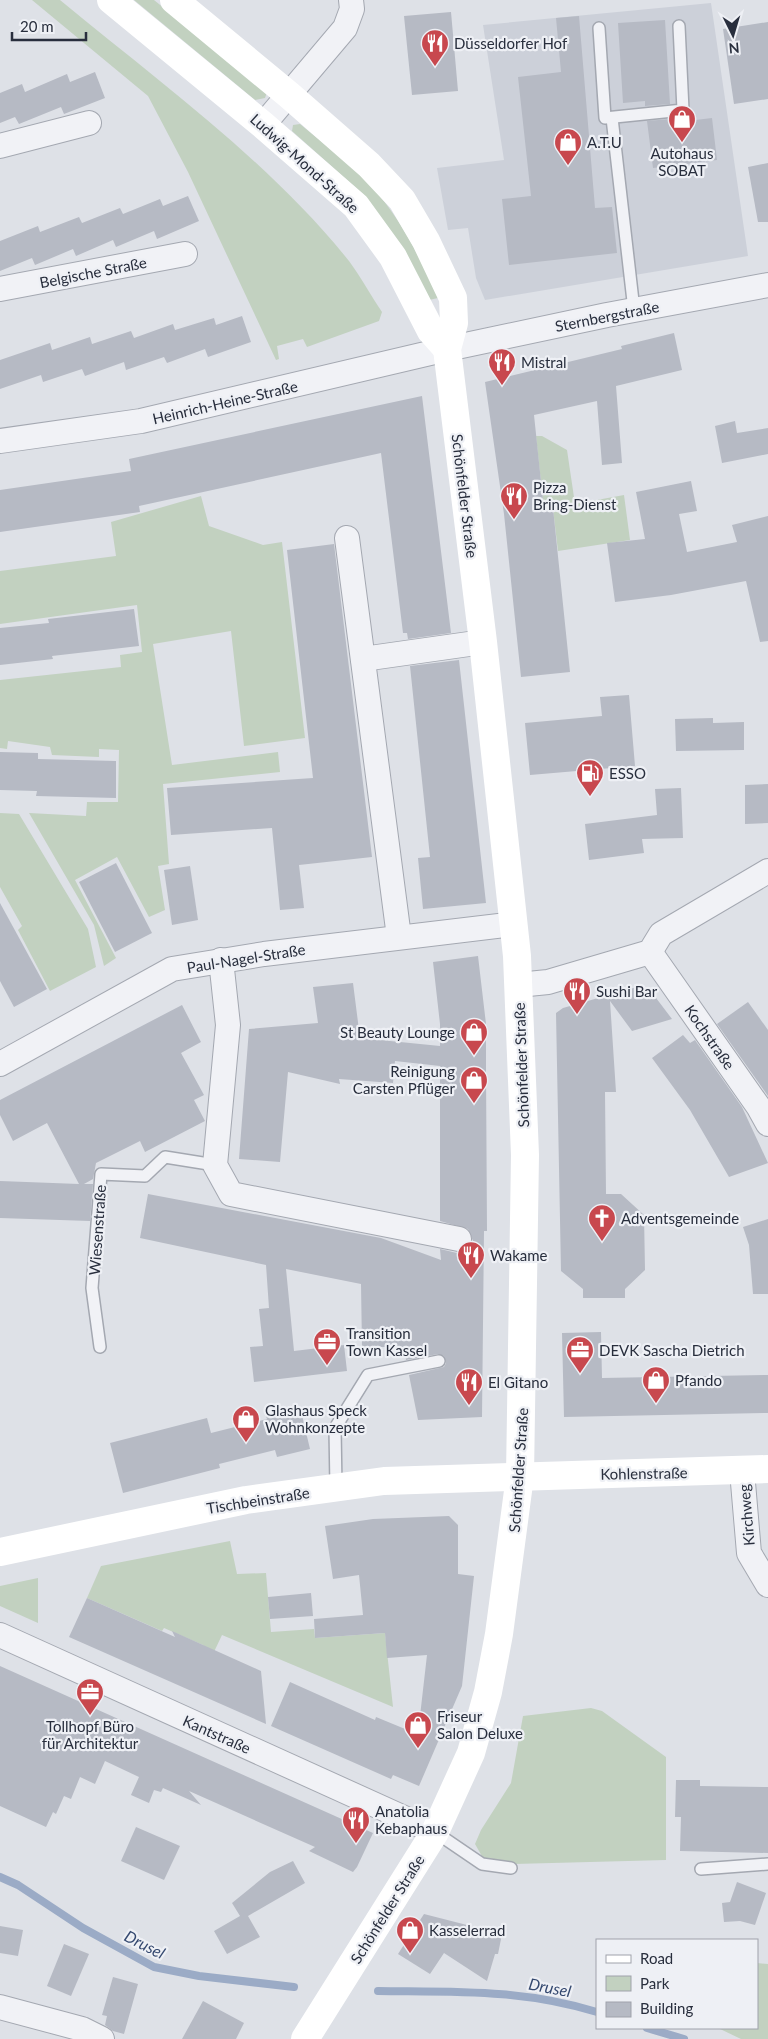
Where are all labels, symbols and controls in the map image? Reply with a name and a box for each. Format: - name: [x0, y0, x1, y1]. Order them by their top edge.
- scale bar: [12, 10, 86, 42]
- north arrow: [708, 10, 758, 60]
- text: 20 m: [20, 17, 54, 35]
- restaurant icon: Düsseldorfer Hof: [420, 28, 450, 67]
- place label: Düsseldorfer Hof: [454, 34, 568, 52]
- text: N: [728, 40, 740, 57]
- shop icon: Autohaus SOBAT: [667, 104, 697, 143]
- street label: Ludwig-Mond-Straße: [247, 109, 363, 217]
- shop icon: A.T.U: [553, 127, 583, 166]
- place label: A.T.U: [587, 133, 622, 151]
- place label: Autohaus SOBAT: [651, 144, 713, 179]
- street label: Belgische Straße: [38, 253, 148, 291]
- street label: Sternbergstraße: [553, 297, 661, 335]
- restaurant icon: Mistral: [487, 347, 517, 386]
- place label: Mistral: [521, 353, 567, 371]
- street label: Heinrich-Heine-Straße: [151, 377, 299, 427]
- street label: Schönfelder Straße: [448, 433, 482, 559]
- place label: Pizza Bring-Dienst: [533, 478, 617, 513]
- restaurant icon: Pizza Bring-Dienst: [499, 481, 529, 520]
- fuel station icon: ESSO: [575, 758, 605, 797]
- place label: ESSO: [609, 764, 646, 782]
- street label: Paul-Nagel-Straße: [185, 940, 307, 976]
- restaurant icon: Sushi Bar: [562, 976, 592, 1015]
- place label: Sushi Bar: [596, 982, 658, 1000]
- street label: Kochstraße: [681, 1001, 739, 1073]
- street label: Schönfelder Straße: [510, 1002, 532, 1128]
- shop icon: St Beauty Lounge: [459, 1017, 489, 1056]
- place label: St Beauty Lounge: [340, 1023, 455, 1041]
- place label: Reinigung Carsten Pflüger: [353, 1062, 456, 1097]
- shop icon: Reinigung Carsten Pflüger: [459, 1065, 489, 1104]
- street label: Wiesenstraße: [85, 1184, 109, 1276]
- church icon: Adventsgemeinde: [587, 1203, 617, 1242]
- place label: Adventsgemeinde: [621, 1209, 739, 1227]
- restaurant icon: Wakame: [456, 1240, 486, 1279]
- place label: Wakame: [490, 1246, 548, 1264]
- place label: Transition Town Kassel: [346, 1324, 427, 1359]
- office icon: Transition Town Kassel: [312, 1327, 342, 1366]
- office icon: DEVK Sascha Dietrich: [565, 1335, 595, 1374]
- place label: DEVK Sascha Dietrich: [599, 1341, 745, 1359]
- shop icon: Pfando: [641, 1365, 671, 1404]
- restaurant icon: El Gitano: [454, 1367, 484, 1406]
- place label: Pfando: [675, 1371, 722, 1389]
- place label: El Gitano: [488, 1373, 548, 1391]
- place label: Glashaus Speck Wohnkonzepte: [265, 1401, 367, 1436]
- shop icon: Glashaus Speck Wohnkonzepte: [231, 1404, 261, 1443]
- street label: Schönfelder Straße: [505, 1407, 531, 1533]
- street label: Kohlenstraße: [600, 1463, 688, 1483]
- street label: Tischbeinstraße: [205, 1483, 311, 1517]
- street label: Kirchweg: [734, 1483, 758, 1546]
- office icon: Tollhopf Büro für Architektur: [75, 1677, 105, 1716]
- place label: Friseur Salon Deluxe: [437, 1707, 523, 1742]
- shop icon: Friseur Salon Deluxe: [403, 1710, 433, 1749]
- street label: Kantstraße: [180, 1711, 254, 1757]
- place label: Tollhopf Büro für Architektur: [42, 1717, 139, 1752]
- place label: Anatolia Kebaphaus: [375, 1802, 447, 1837]
- restaurant icon: Anatolia Kebaphaus: [341, 1805, 371, 1844]
- street label: Schönfelder Straße: [346, 1851, 428, 1967]
- shop icon: Kasselerrad: [395, 1915, 425, 1954]
- place label: Kasselerrad: [429, 1921, 505, 1939]
- water label: Drusel: [122, 1926, 169, 1962]
- legend: [596, 1939, 758, 2029]
- text: Road: [640, 1949, 673, 1967]
- water label: Drusel: [527, 1974, 573, 2000]
- text: Park: [640, 1974, 670, 1992]
- text: Building: [640, 1999, 693, 2017]

